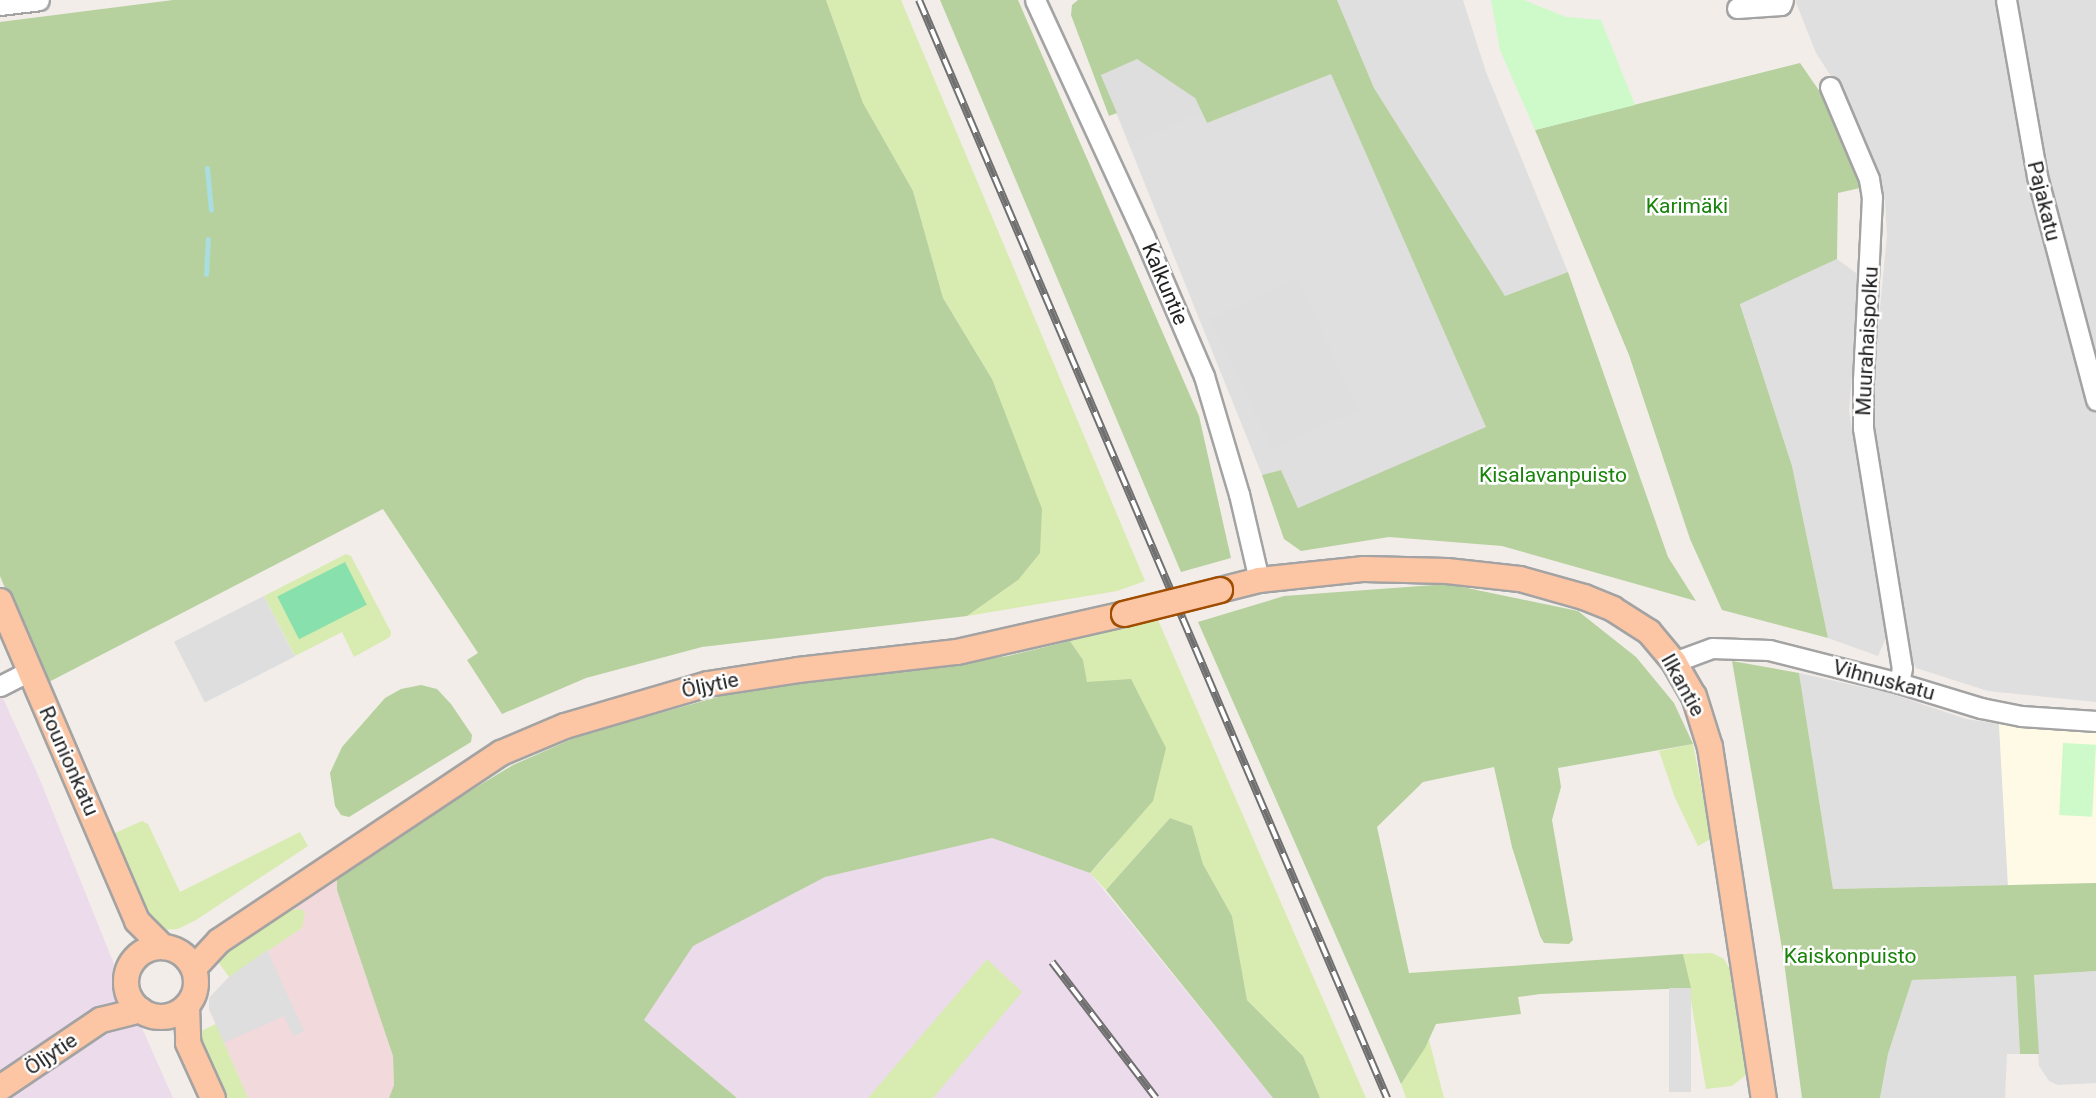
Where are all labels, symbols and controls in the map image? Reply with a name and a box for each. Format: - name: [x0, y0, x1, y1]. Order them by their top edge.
- street label: Pajakatu: [2022, 158, 2066, 244]
- park label: Karimäki: [1646, 193, 1728, 219]
- street label: Kalkuntie: [1136, 239, 1194, 329]
- street label: Muurahaispolku: [1851, 266, 1883, 416]
- park label: Kisalavanpuisto: [1479, 462, 1627, 488]
- street label: Ilkantie: [1656, 649, 1710, 721]
- street label: Vihnuskatu: [1830, 654, 1938, 706]
- street label: Öljytie: [679, 667, 741, 703]
- street label: Rounionkatu: [34, 702, 104, 820]
- park label: Kaiskonpuisto: [1784, 943, 1916, 969]
- street label: Öljytie: [20, 1027, 82, 1081]

